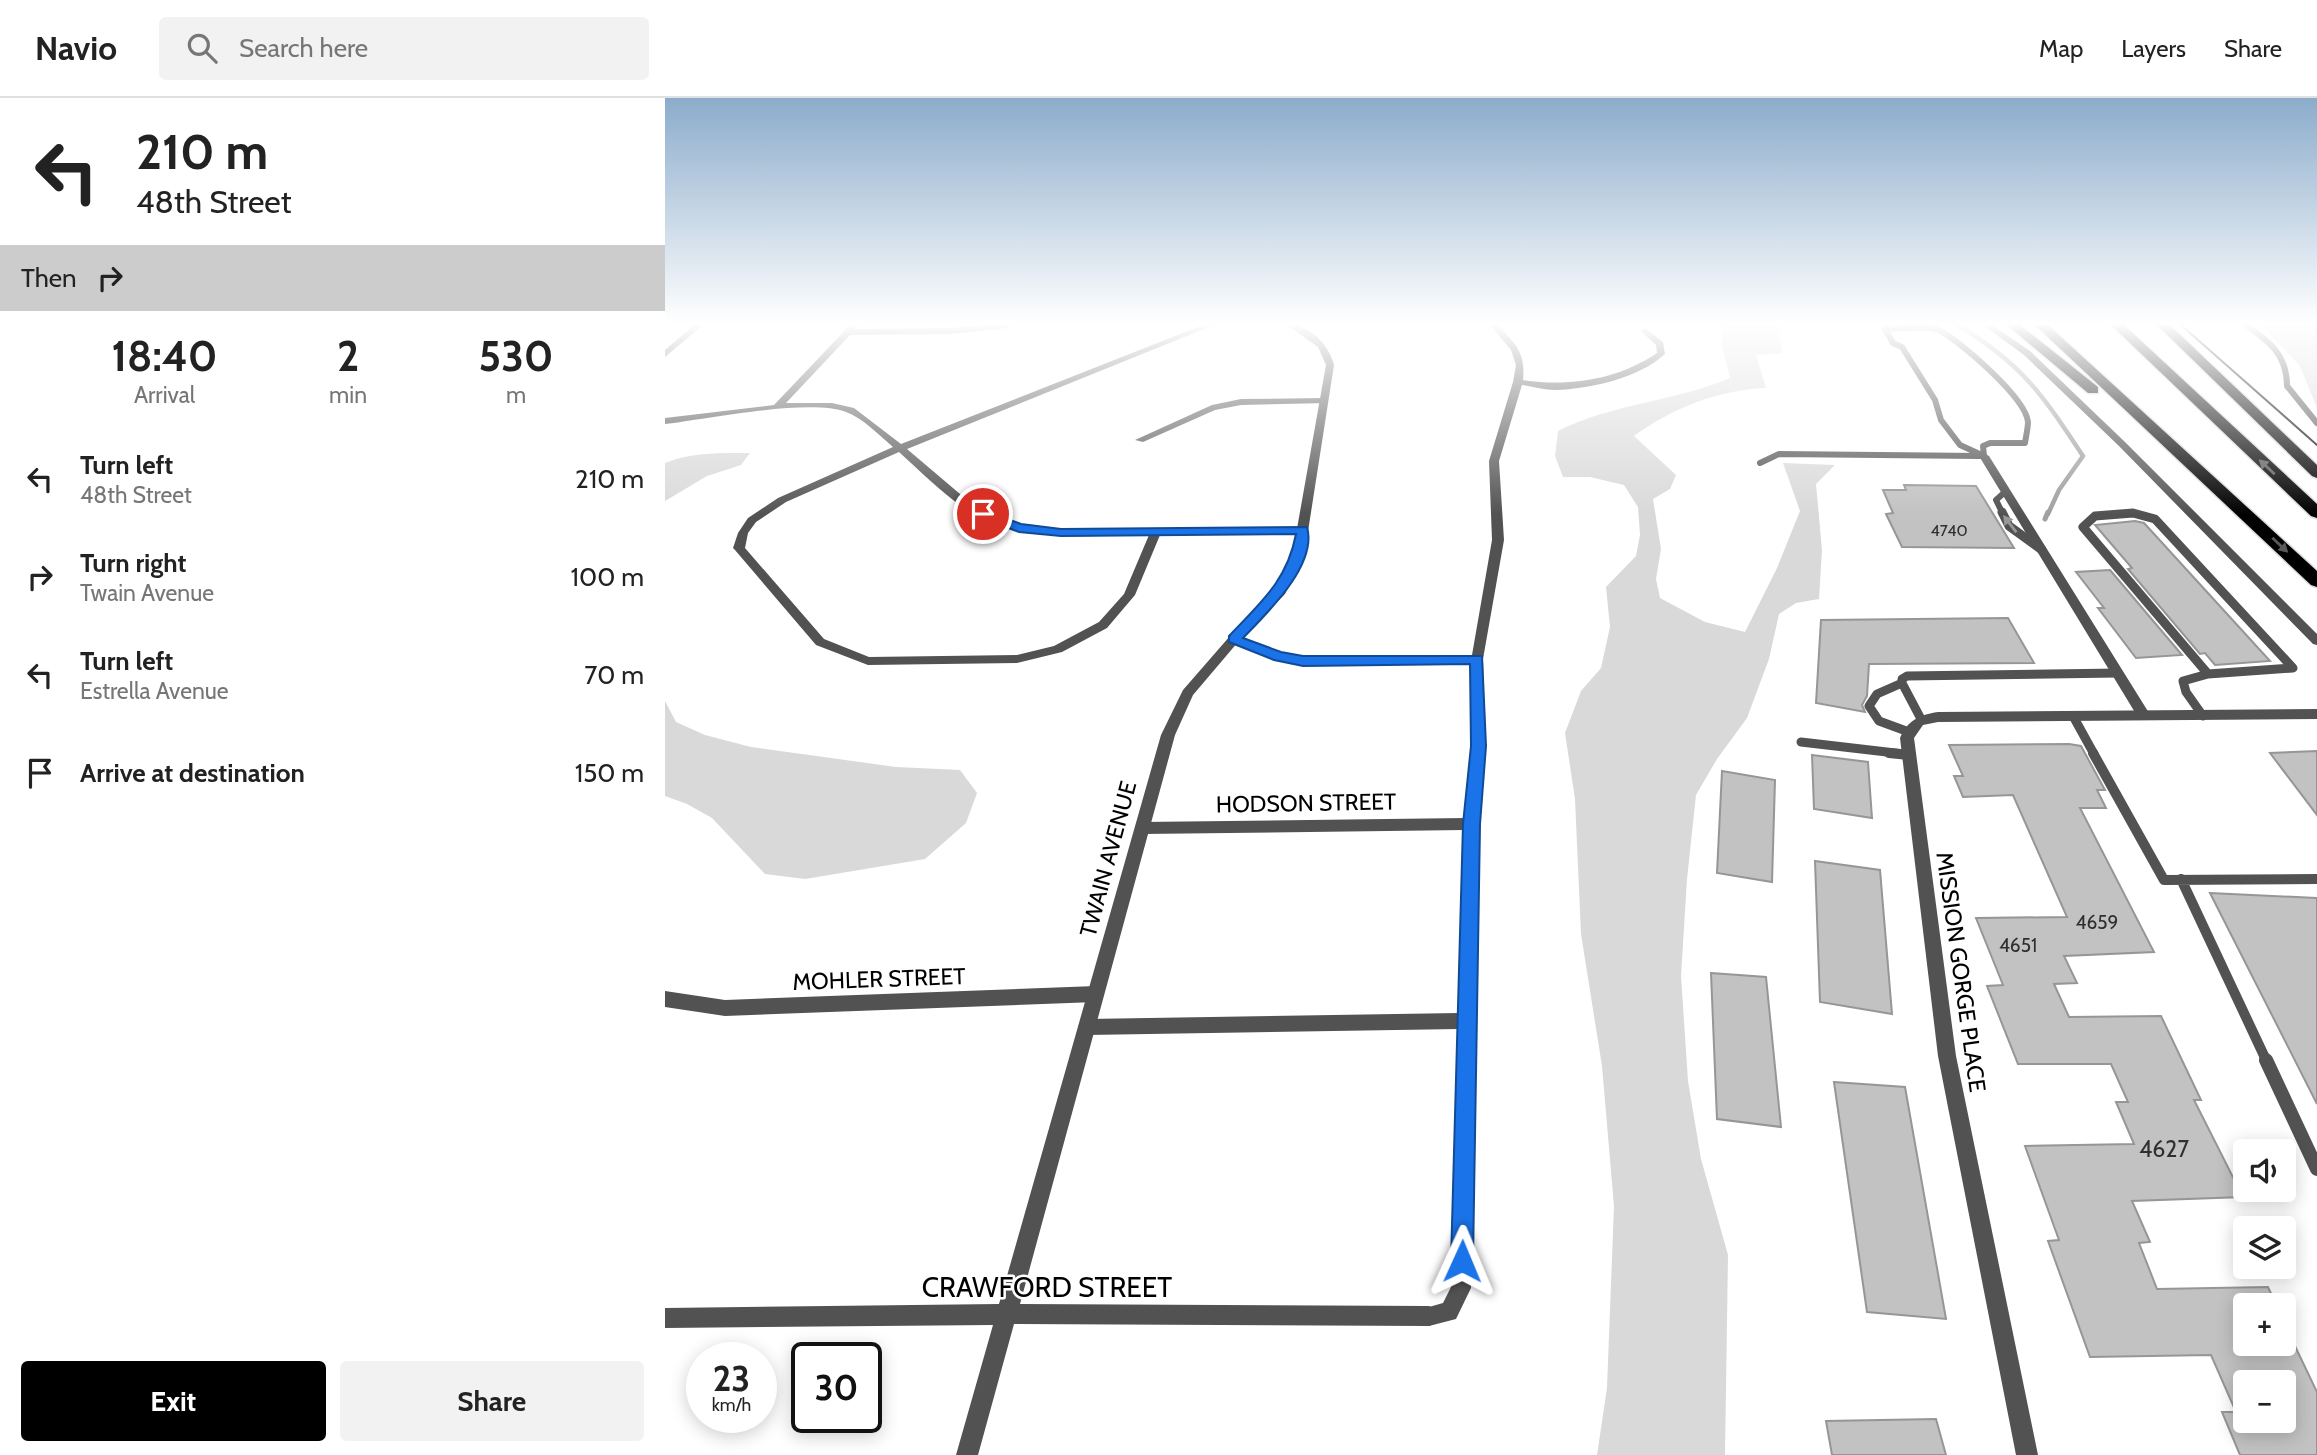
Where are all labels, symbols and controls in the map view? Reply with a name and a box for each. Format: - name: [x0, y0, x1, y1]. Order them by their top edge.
- search box: [159, 17, 649, 80]
- text: Navio: [35, 28, 117, 68]
- icon: search: [183, 29, 221, 67]
- text: Search here: [239, 32, 368, 64]
- text: Map: [2039, 34, 2083, 63]
- text: Layers: [2121, 34, 2186, 63]
- text: Share: [2224, 34, 2282, 63]
- text: 210 m: [136, 122, 268, 181]
- icon: left: [21, 126, 112, 217]
- text: 48th Street: [136, 182, 291, 221]
- icon: right: [91, 259, 129, 297]
- text: Then: [21, 262, 77, 294]
- text: 18:40: [112, 330, 218, 382]
- text: 2: [337, 330, 359, 382]
- text: 530: [479, 330, 553, 382]
- text: Arrival: [134, 381, 195, 409]
- text: min: [329, 381, 367, 409]
- text: m: [506, 381, 526, 409]
- text: Turn left: [80, 449, 173, 481]
- one-way arrow: [2259, 459, 2276, 475]
- icon: left: [21, 460, 59, 498]
- text: 210 m: [575, 463, 644, 495]
- text: 48th Street: [80, 481, 192, 509]
- pin: [953, 484, 1013, 544]
- icon: arrive: [964, 495, 1002, 533]
- one-way arrow: [2003, 516, 2018, 534]
- house number: 4740: [1930, 521, 1968, 540]
- one-way arrow: [2271, 537, 2288, 553]
- text: Turn right: [80, 547, 186, 579]
- icon: right: [21, 558, 59, 596]
- text: 100 m: [571, 561, 644, 593]
- text: Twain Avenue: [80, 579, 214, 607]
- text: Turn left: [80, 645, 173, 677]
- icon: left: [21, 656, 59, 694]
- text: 70 m: [584, 659, 644, 691]
- text: Estrella Avenue: [80, 677, 229, 705]
- icon: arrive: [21, 754, 59, 792]
- text: Arrive at destination: [80, 757, 305, 789]
- text: 150 m: [575, 757, 644, 789]
- street label: TWAIN AVENUE: [1074, 778, 1142, 940]
- street label: HODSON STREET: [1216, 787, 1396, 819]
- street label: MISSION GORGE PLACE: [1930, 850, 1992, 1094]
- house number: 4659: [2076, 911, 2118, 934]
- house number: 4651: [1999, 934, 2037, 957]
- street label: MOHLER STREET: [792, 962, 966, 996]
- house number: 4627: [2139, 1135, 2189, 1163]
- map controls: [2233, 1139, 2296, 1433]
- button: sound: [2233, 1139, 2296, 1202]
- button: layers: [2233, 1216, 2296, 1279]
- position arrow: [1425, 1224, 1499, 1298]
- street label: CRAWFORD STREET: [922, 1270, 1172, 1304]
- button: +: [2233, 1293, 2296, 1356]
- speed limit sign: 30: [791, 1342, 882, 1433]
- text: 23: [713, 1357, 750, 1400]
- button: Exit: [21, 1361, 326, 1441]
- button: Share: [340, 1361, 644, 1441]
- button: −: [2233, 1370, 2296, 1433]
- text: km/h: [712, 1394, 751, 1416]

